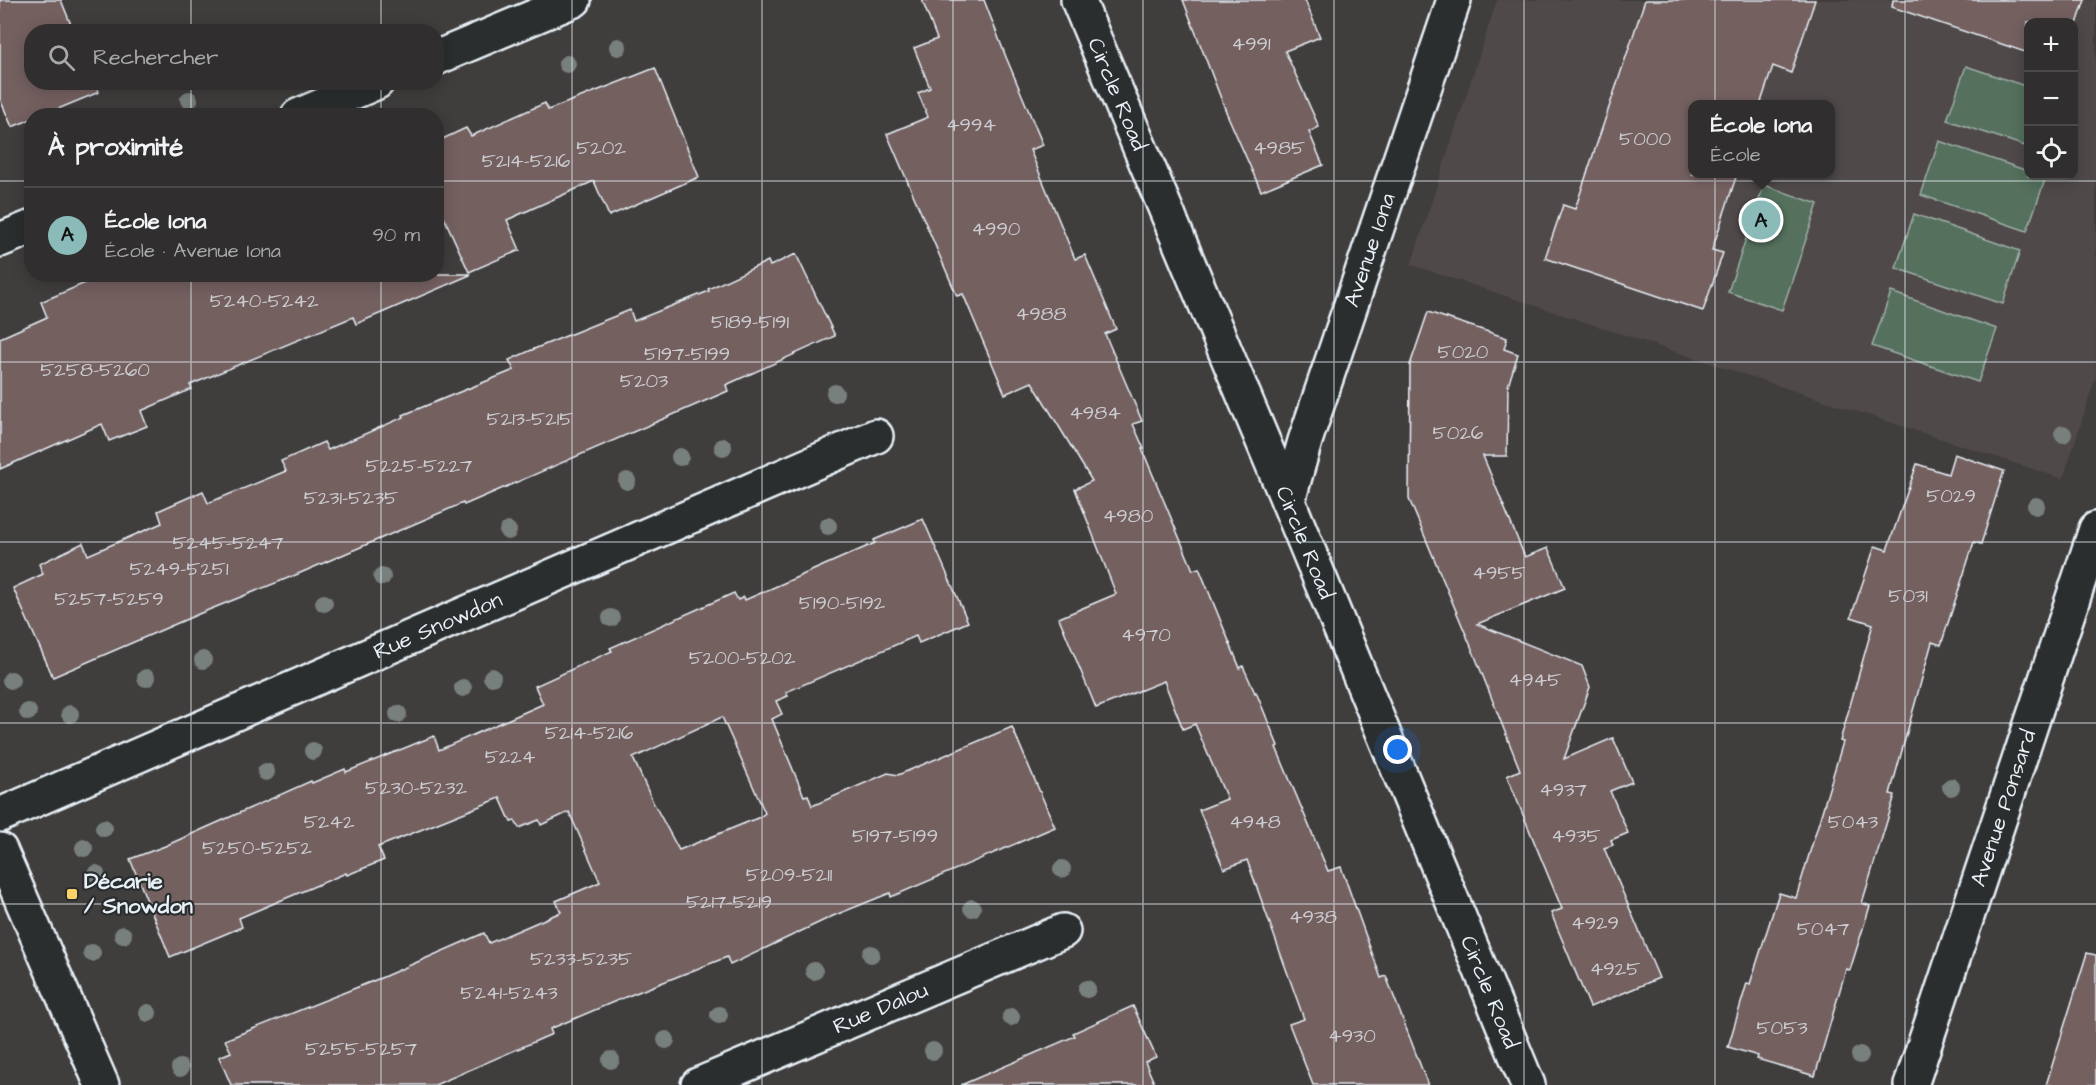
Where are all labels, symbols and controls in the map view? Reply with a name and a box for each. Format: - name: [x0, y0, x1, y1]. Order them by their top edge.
- map controls: [2024, 18, 2078, 180]
- button: +: [2024, 18, 2078, 72]
- search box: [24, 24, 444, 90]
- house number: 4991: [1232, 30, 1271, 58]
- street label: Circle Road: [1080, 33, 1155, 155]
- icon: search: [45, 41, 78, 74]
- text: Rechercher: [93, 42, 218, 73]
- button: −: [2024, 72, 2078, 126]
- popup: [1688, 100, 1835, 178]
- text: École Iona: [1711, 110, 1812, 141]
- house number: 4994: [946, 111, 996, 139]
- house number: 5000: [1619, 125, 1671, 153]
- button: locate: [2024, 126, 2078, 180]
- text: À proximité: [48, 129, 183, 165]
- house number: 5202: [576, 134, 626, 162]
- house number: 4985: [1253, 134, 1305, 162]
- text: École: [1711, 141, 1761, 169]
- house number: 5214-5216: [482, 147, 571, 175]
- street label: Avenue Iona: [1336, 189, 1403, 311]
- pin: A: [1742, 198, 1780, 242]
- text: École Iona: [105, 206, 206, 237]
- house number: 4990: [971, 215, 1021, 243]
- text: A: [61, 221, 74, 249]
- text: 90 m: [372, 221, 420, 249]
- text: École · Avenue Iona: [105, 237, 281, 265]
- house number: 5240-5242: [210, 287, 319, 315]
- house number: 4988: [1016, 300, 1067, 328]
- house number: 5189-5191: [711, 308, 789, 336]
- house number: 5020: [1438, 338, 1489, 366]
- house number: 5197-5199: [644, 340, 730, 368]
- house number: 5258-5260: [40, 356, 150, 384]
- house number: 5203: [620, 367, 668, 395]
- house number: 4984: [1069, 399, 1121, 427]
- house number: 5213-5215: [487, 405, 573, 433]
- house number: 5026: [1433, 419, 1484, 447]
- house number: 5225-5227: [366, 452, 472, 480]
- street label: Circle Road: [1268, 481, 1342, 604]
- house number: 5029: [1926, 482, 1976, 510]
- house number: 5231-5235: [304, 484, 398, 512]
- house number: 4980: [1103, 502, 1154, 530]
- house number: 5245-5247: [172, 529, 284, 557]
- house number: 5249-5251: [129, 555, 229, 583]
- house number: 4955: [1472, 559, 1526, 587]
- house number: 5031: [1888, 582, 1928, 610]
- street label: Rue Snowdon: [369, 584, 507, 667]
- house number: 5257-5259: [54, 585, 164, 613]
- house number: 5190-5192: [799, 589, 886, 617]
- house number: 4970: [1121, 621, 1171, 649]
- house number: 5200-5202: [689, 644, 796, 672]
- house number: 4945: [1509, 666, 1561, 694]
- house number: 5214-5216: [545, 719, 634, 747]
- street label: Avenue Ponsard: [1963, 726, 2044, 890]
- your location: [1383, 735, 1412, 764]
- house number: 5224: [485, 743, 536, 771]
- house number: 5230-5232: [365, 774, 467, 802]
- house number: 4937: [1539, 776, 1587, 804]
- house number: 5242: [304, 808, 355, 836]
- house number: 4948: [1229, 808, 1281, 836]
- house number: 5043: [1828, 808, 1878, 836]
- house number: 5197-5199: [852, 822, 938, 850]
- house number: 4935: [1551, 822, 1601, 850]
- house number: 5250-5252: [202, 834, 312, 862]
- house number: 5209-5211: [746, 861, 833, 889]
- place label: Décarie / Snowdon: [84, 866, 193, 922]
- marker: Décarie / Snowdon: [65, 887, 79, 901]
- house number: 5217-5219: [686, 888, 772, 916]
- house number: 4938: [1289, 903, 1337, 931]
- house number: 4929: [1571, 909, 1619, 937]
- house number: 5047: [1797, 915, 1849, 943]
- street label: Circle Road: [1453, 931, 1527, 1053]
- house number: 5233-5235: [530, 945, 632, 973]
- house number: 4925: [1590, 955, 1640, 983]
- street label: Rue Dalou: [828, 974, 933, 1042]
- house number: 5241-5243: [460, 979, 558, 1007]
- house number: 5053: [1756, 1014, 1808, 1042]
- house number: 4930: [1328, 1022, 1376, 1050]
- house number: 5255-5257: [305, 1035, 417, 1063]

